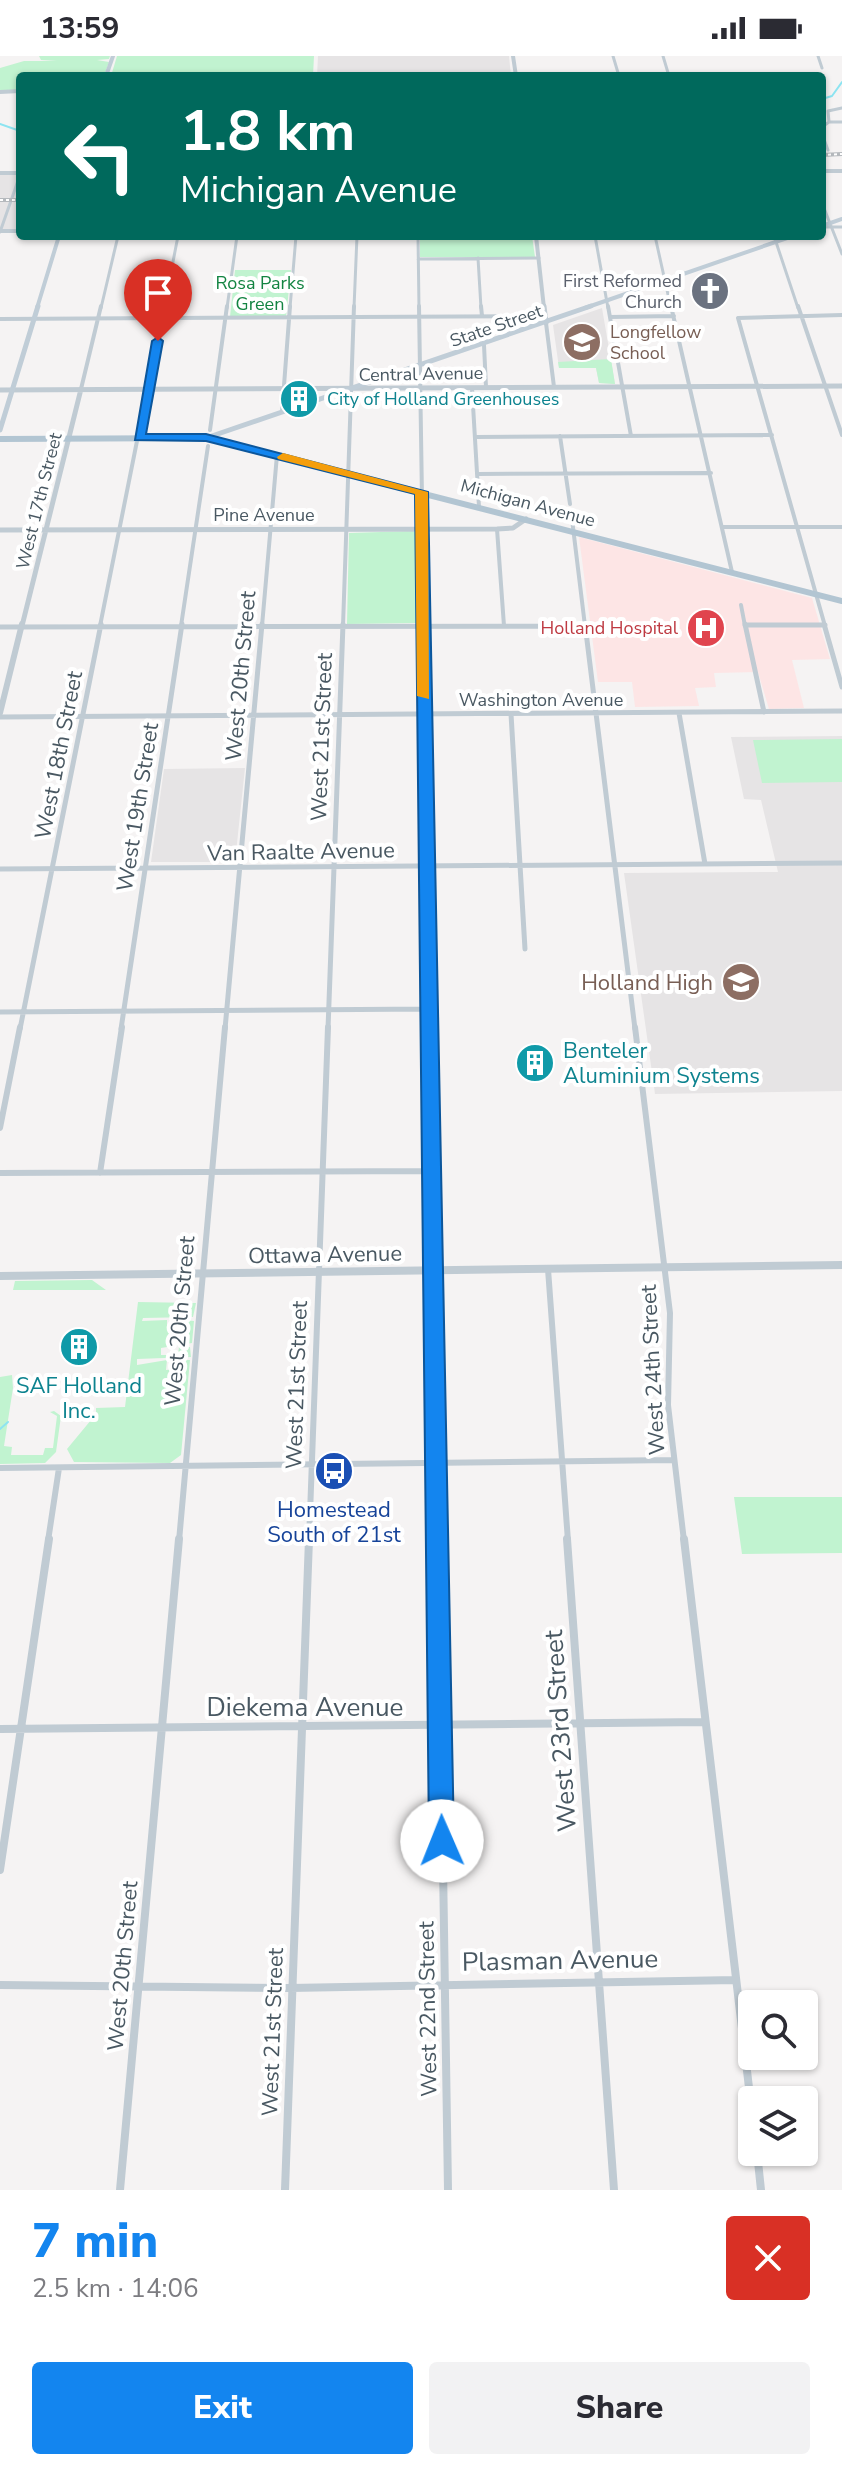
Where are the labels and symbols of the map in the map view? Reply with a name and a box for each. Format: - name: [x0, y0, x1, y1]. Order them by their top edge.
- pin: [124, 259, 192, 341]
- place label: First Reformed Church: [563, 269, 682, 314]
- church icon: First Reformed Church: [689, 270, 731, 312]
- park label: Rosa Parks Green: [215, 271, 305, 316]
- street label: State Street: [447, 299, 546, 353]
- place label: Longfellow School: [610, 320, 701, 365]
- school or university icon: Longfellow School: [561, 321, 603, 363]
- street label: Central Avenue: [358, 361, 484, 387]
- building icon: City of Holland Greenhouses: [278, 378, 320, 420]
- place label: City of Holland Greenhouses: [327, 387, 559, 411]
- street label: West 17th Street: [10, 430, 68, 572]
- street label: Michigan Avenue: [458, 473, 598, 533]
- street label: Pine Avenue: [213, 503, 315, 527]
- street label: West 20th Street: [219, 589, 263, 762]
- hospital icon: Holland Hospital: [685, 607, 727, 649]
- place label: Holland Hospital: [541, 616, 679, 640]
- street label: West 21st Street: [304, 652, 340, 822]
- street label: West 18th Street: [28, 668, 90, 842]
- street label: Washington Avenue: [459, 688, 623, 712]
- street label: West 19th Street: [110, 720, 166, 894]
- street label: Van Raalte Avenue: [206, 835, 395, 869]
- school or university icon: Holland High: [720, 961, 762, 1003]
- place label: Holland High: [581, 968, 713, 998]
- place label: Benteler Aluminium Systems: [563, 1036, 760, 1091]
- building icon: Benteler Aluminium Systems: [514, 1042, 556, 1084]
- street label: West 20th Street: [158, 1234, 202, 1407]
- street label: Ottawa Avenue: [248, 1239, 402, 1271]
- street label: West 24th Street: [634, 1284, 672, 1456]
- street label: West 21st Street: [279, 1300, 315, 1470]
- building icon: SAF Holland Inc.: [58, 1326, 100, 1368]
- place label: SAF Holland Inc.: [16, 1371, 142, 1426]
- bus stop icon: Homestead South of 21st: [313, 1450, 355, 1492]
- place label: Homestead South of 21st: [267, 1495, 401, 1550]
- street label: West 23rd Street: [536, 1628, 585, 1833]
- street label: Diekema Avenue: [207, 1690, 403, 1725]
- position arrow: [400, 1799, 484, 1883]
- street label: West 20th Street: [101, 1879, 145, 2052]
- street label: West 22nd Street: [411, 1921, 445, 2097]
- street label: Plasman Avenue: [462, 1941, 659, 1980]
- street label: West 21st Street: [255, 1947, 291, 2117]

